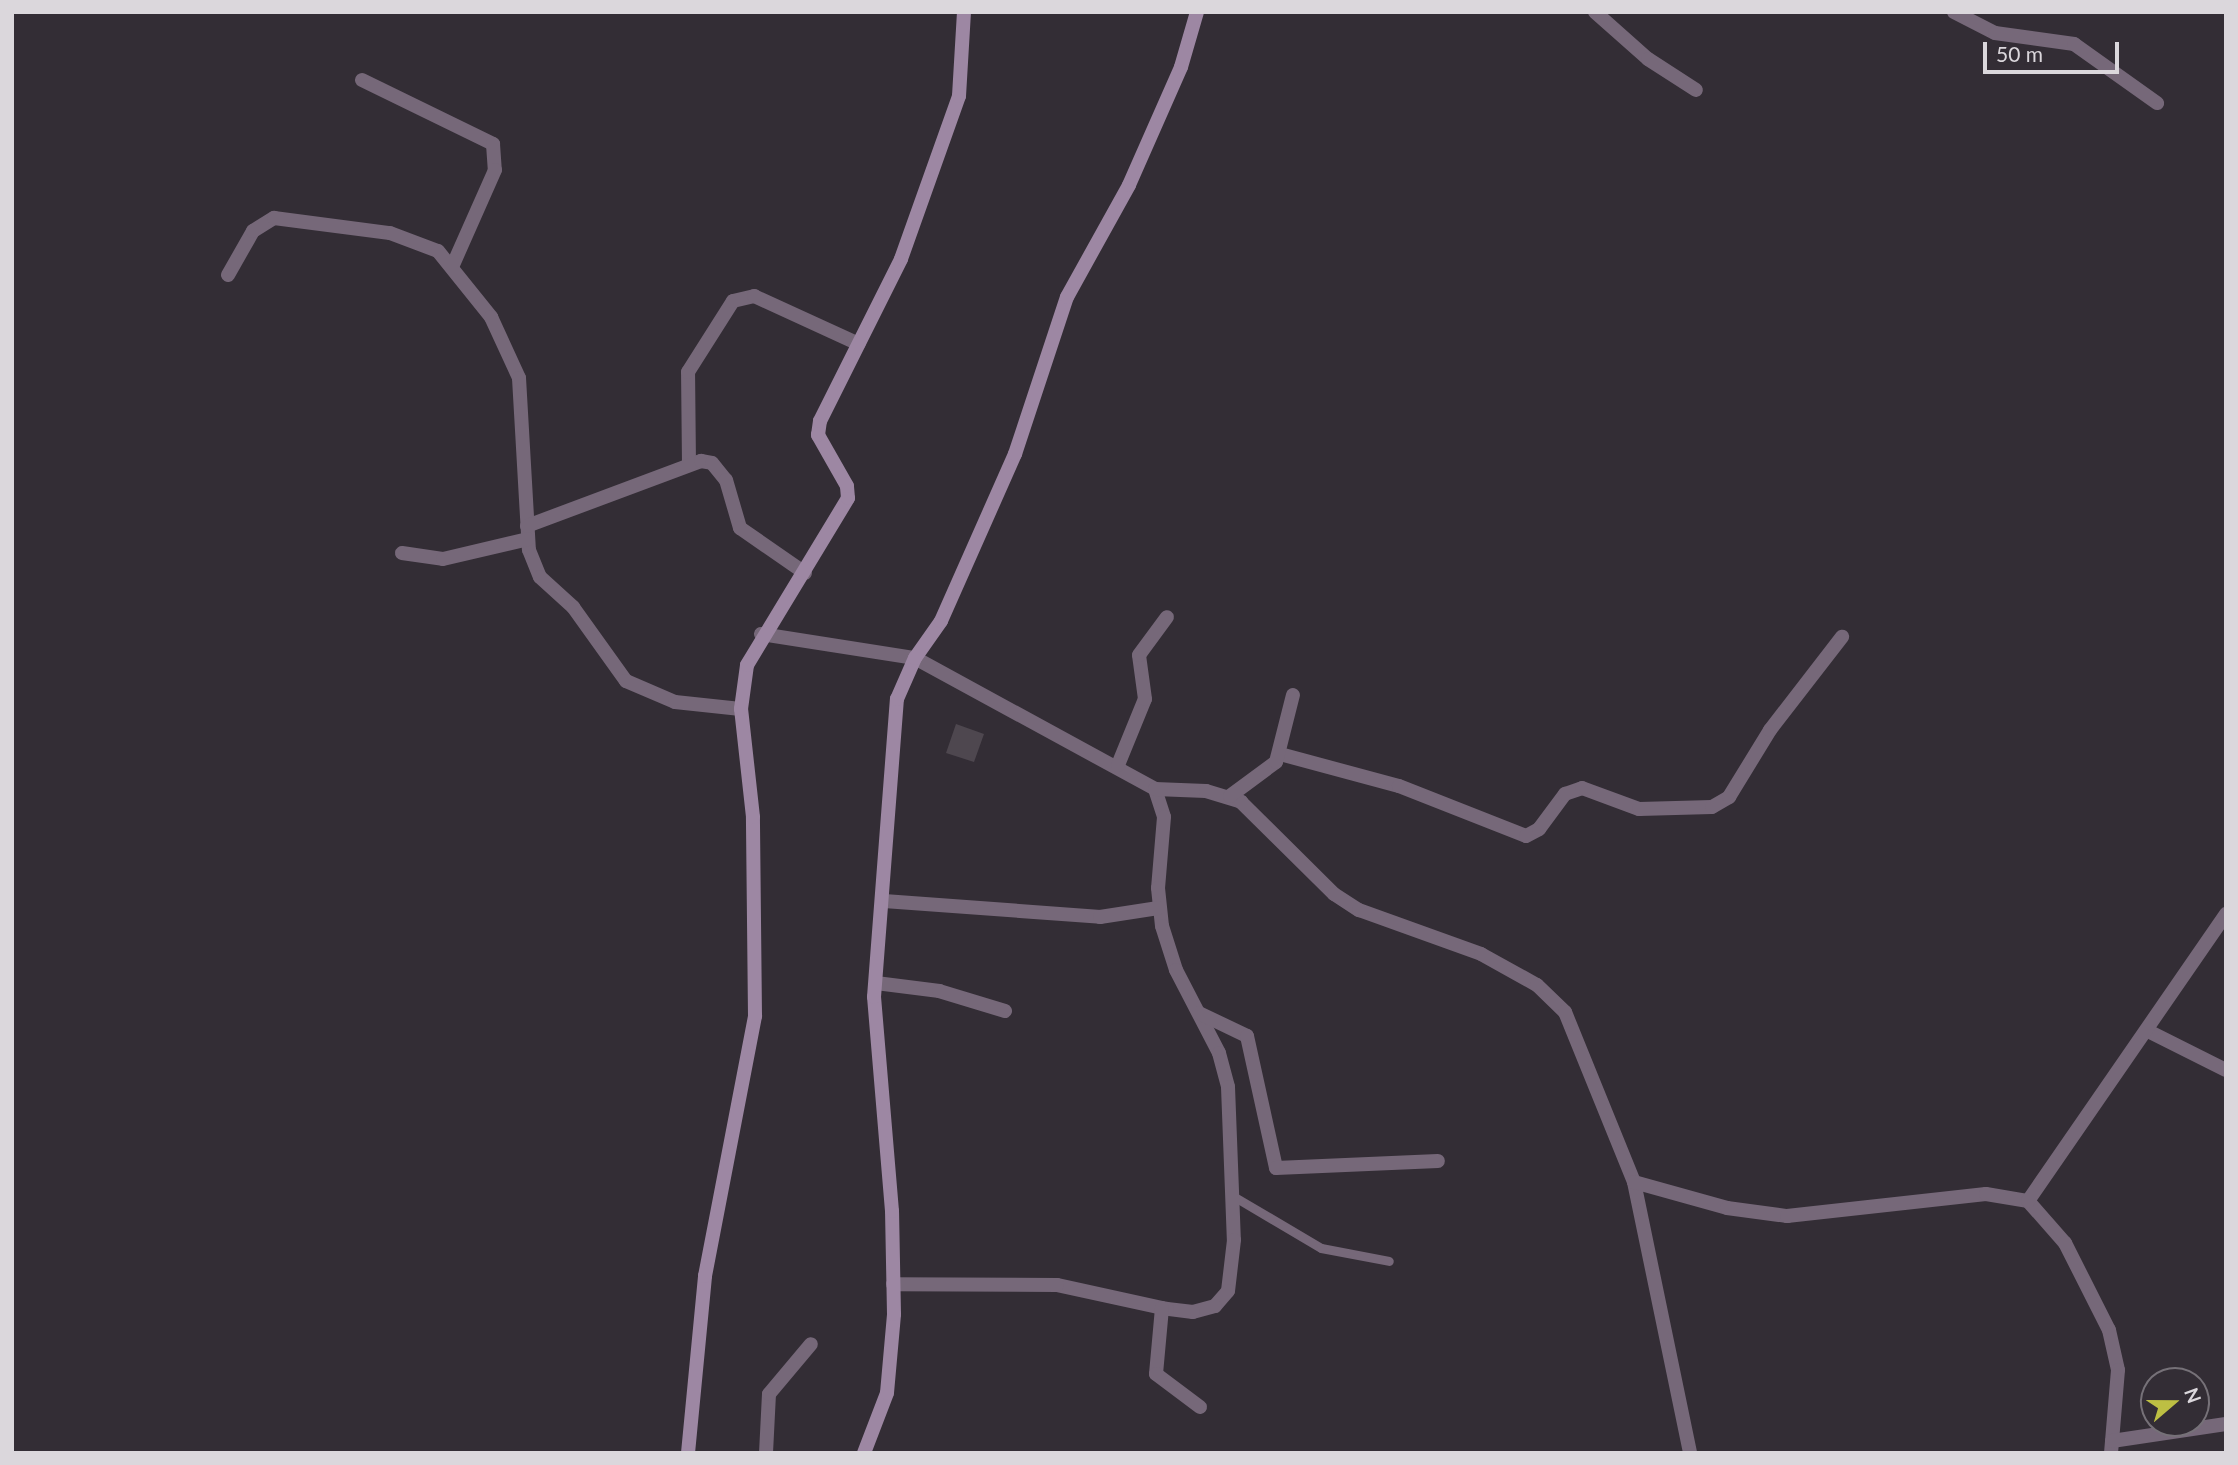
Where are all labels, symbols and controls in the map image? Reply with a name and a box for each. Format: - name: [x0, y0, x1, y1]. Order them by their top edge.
- scale bar: [1986, 28, 2122, 72]
- text: 50 m: [1996, 41, 2043, 66]
- north arrow: [2140, 1367, 2210, 1437]
- text: N: [2180, 1385, 2207, 1406]

